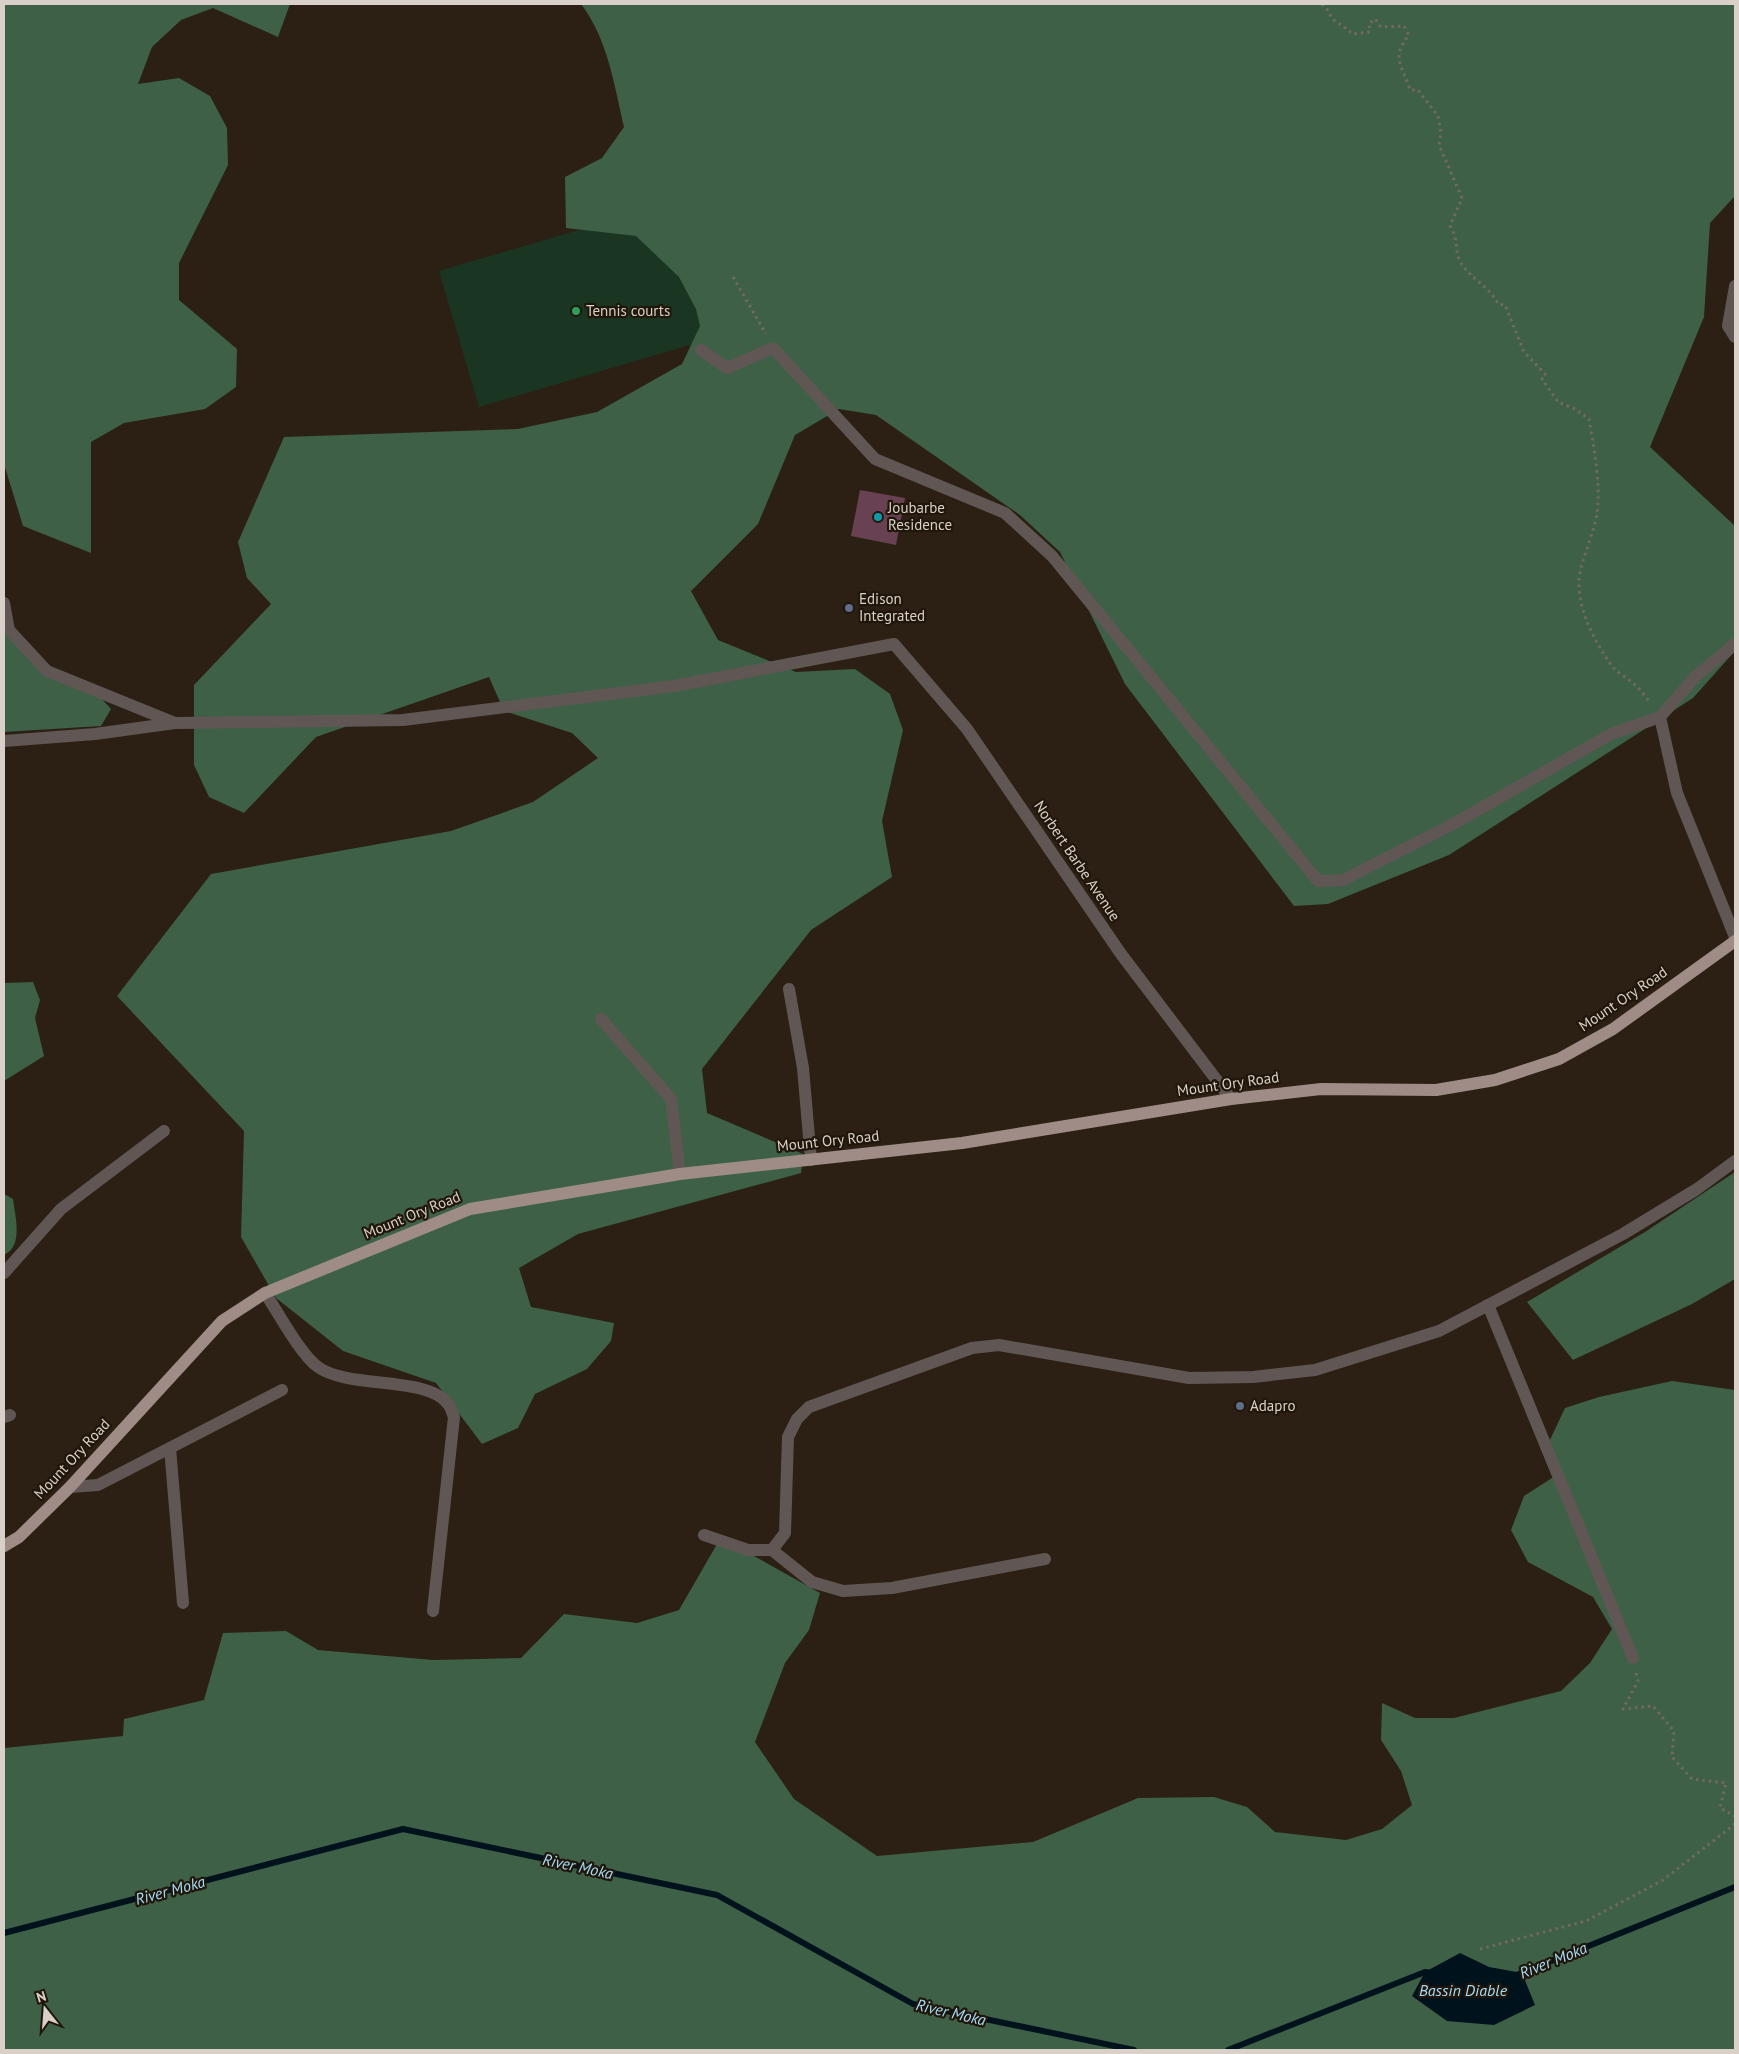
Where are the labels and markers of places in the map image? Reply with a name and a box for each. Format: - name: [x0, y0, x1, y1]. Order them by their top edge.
- place label: Tennis courts: [586, 301, 670, 320]
- marker: Tennis courts: [570, 305, 582, 317]
- place label: Joubarbe Residence: [887, 498, 952, 534]
- marker: Joubarbe Residence: [872, 511, 884, 523]
- place label: Edison Integrated: [859, 589, 925, 625]
- marker: Edison Integrated: [843, 602, 855, 614]
- place label: Adapro: [1250, 1396, 1296, 1415]
- marker: Adapro: [1234, 1400, 1246, 1412]

